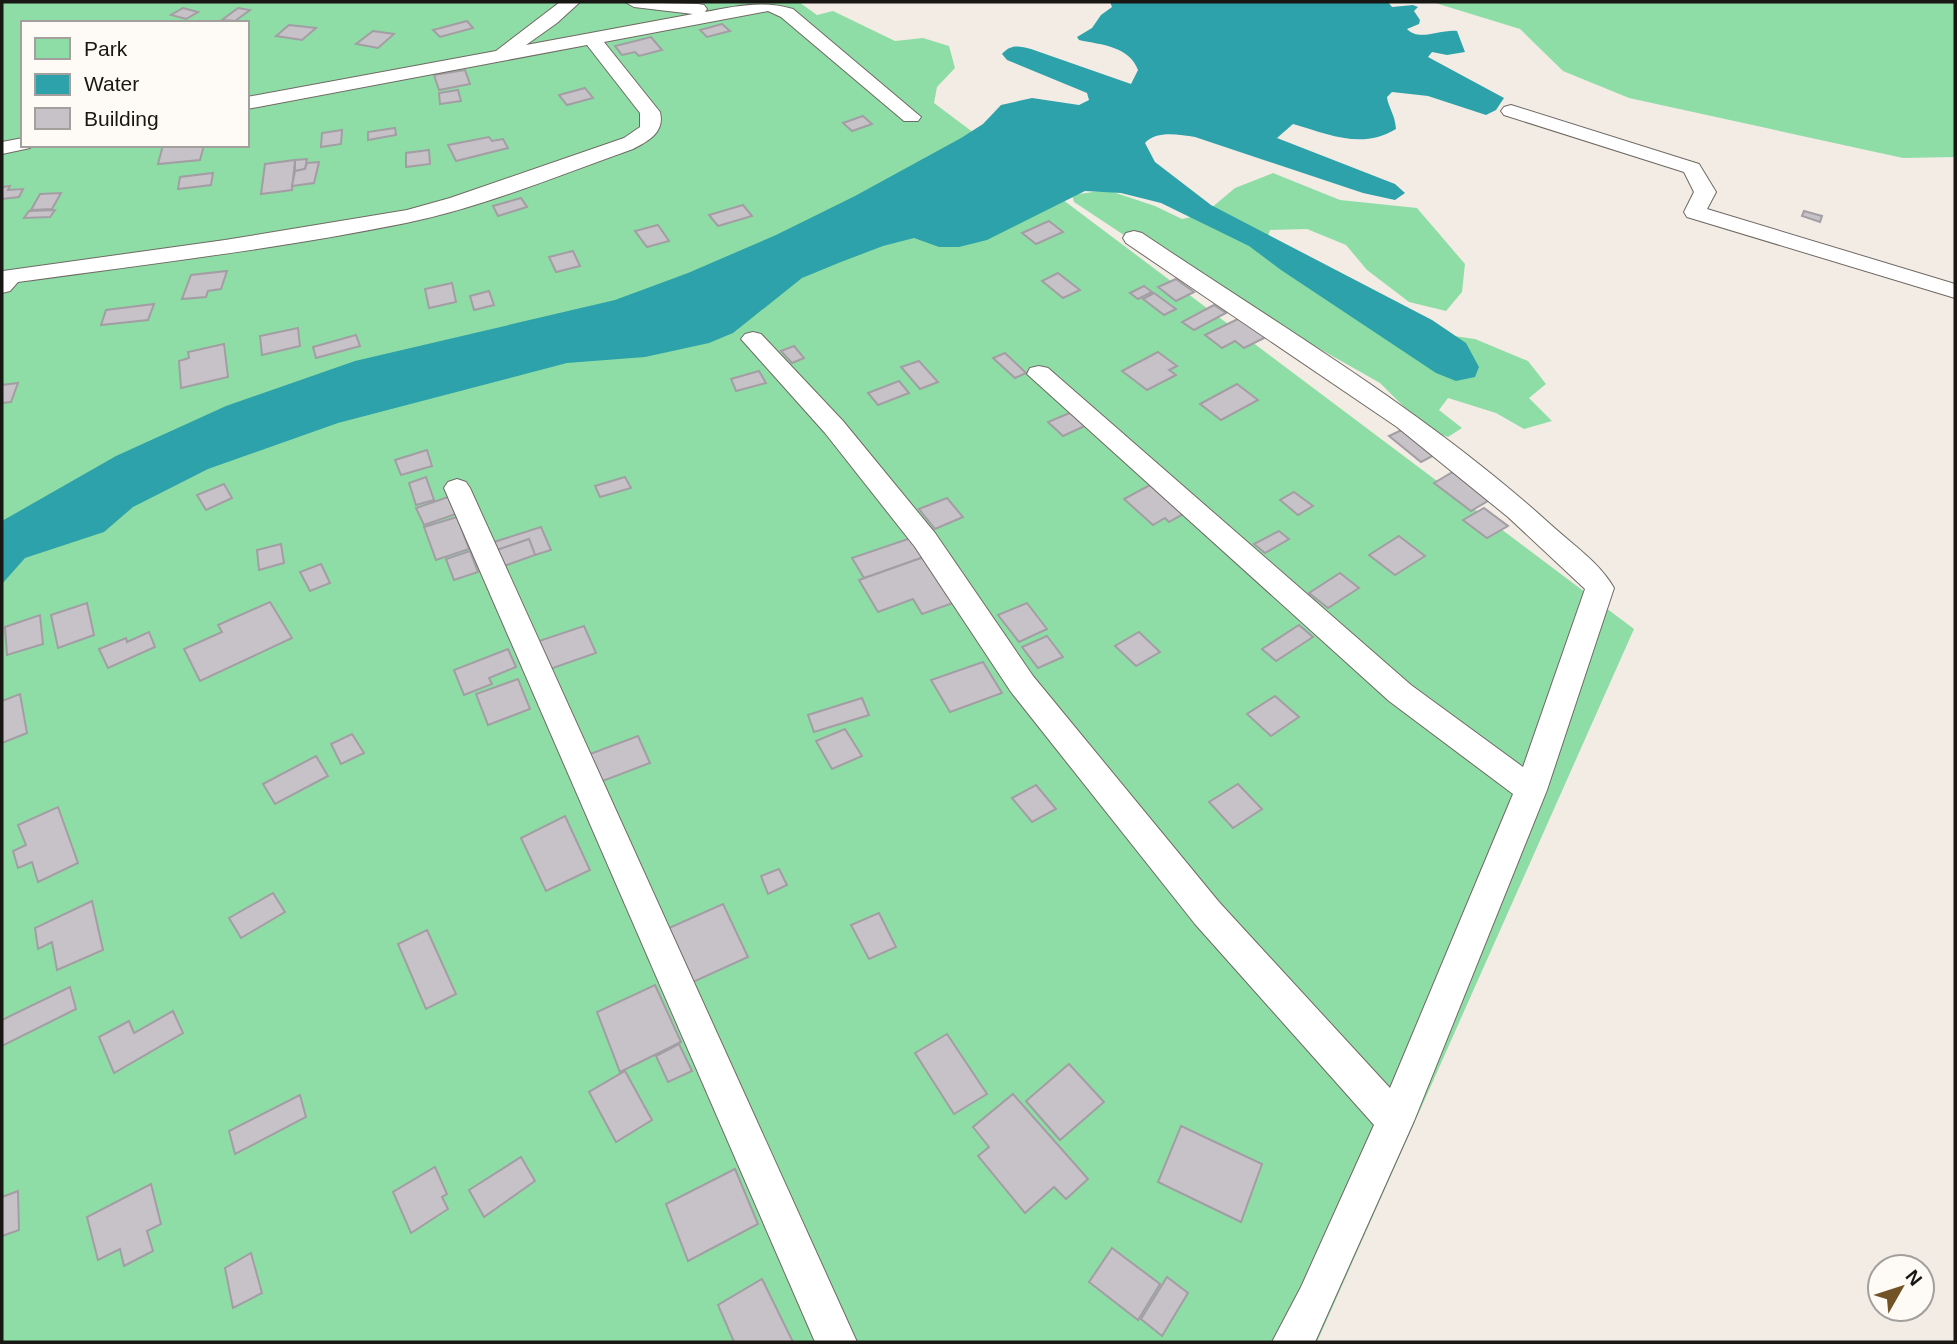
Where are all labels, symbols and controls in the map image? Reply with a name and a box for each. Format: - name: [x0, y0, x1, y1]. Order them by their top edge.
- legend: [21, 21, 248, 147]
- text: Park: [84, 37, 128, 60]
- text: Water: [84, 72, 139, 95]
- text: Building: [84, 107, 159, 130]
- north arrow: [1866, 1253, 1936, 1323]
- text: N: [1901, 1266, 1926, 1290]

